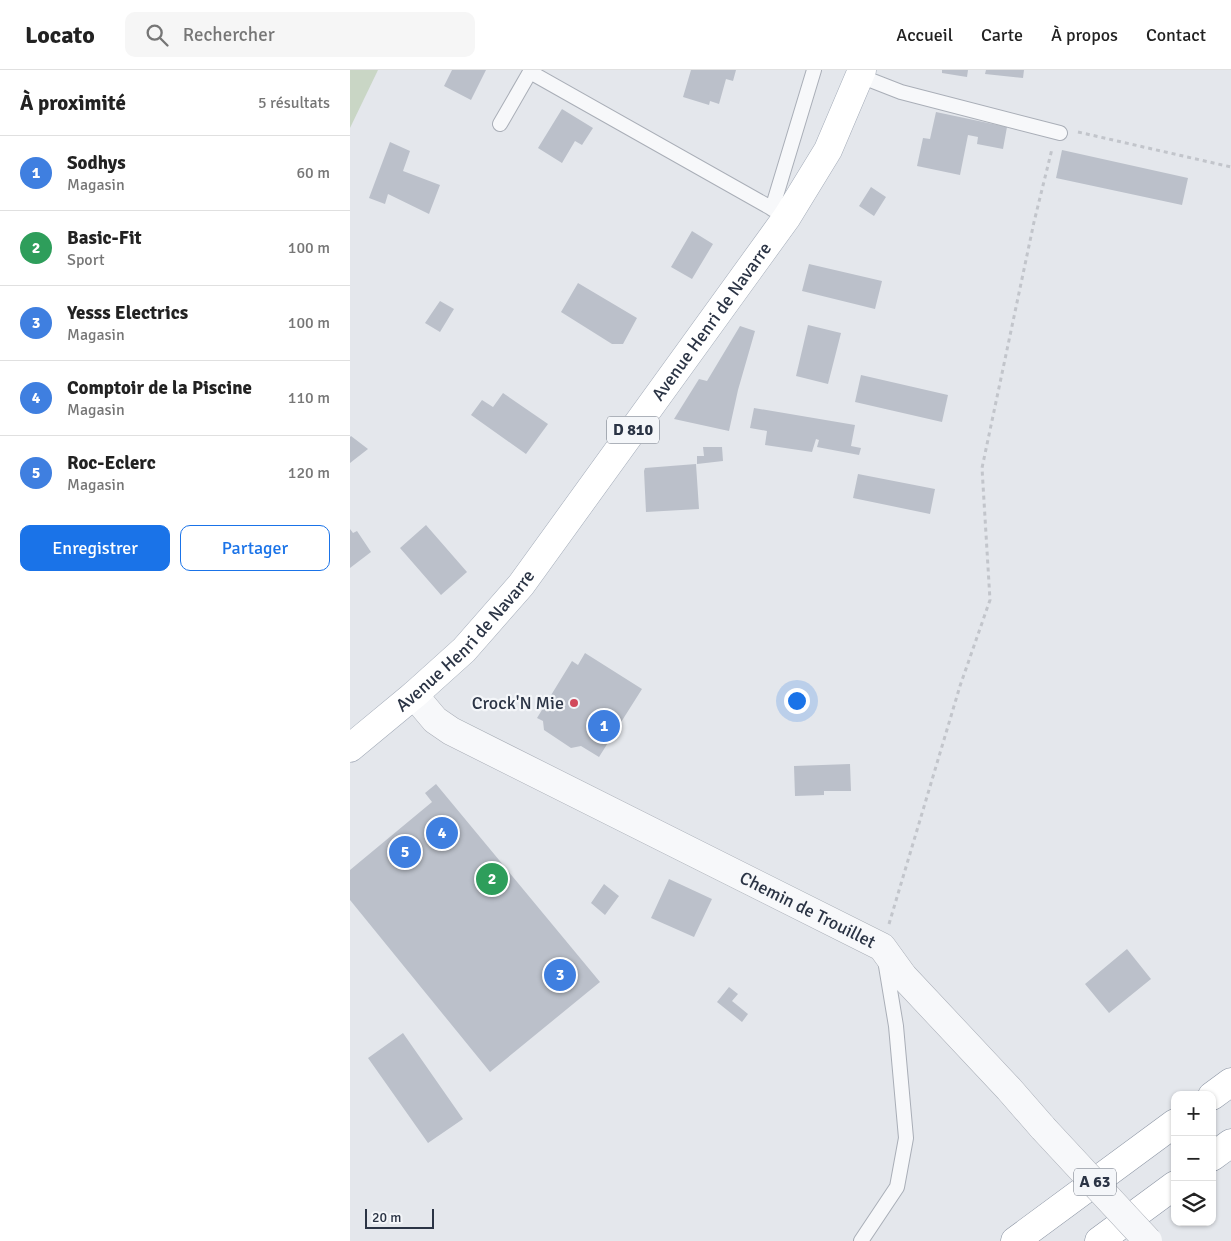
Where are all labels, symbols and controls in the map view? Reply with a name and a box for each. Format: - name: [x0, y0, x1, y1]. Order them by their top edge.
- search box: [125, 12, 475, 57]
- text: Locato: [25, 20, 95, 50]
- icon: search: [143, 21, 171, 49]
- text: Rechercher: [183, 23, 275, 47]
- text: Accueil: [896, 24, 953, 46]
- text: Carte: [981, 24, 1023, 46]
- text: À propos: [1051, 24, 1118, 46]
- text: Contact: [1146, 24, 1206, 46]
- text: À proximité: [20, 90, 126, 116]
- text: 5 résultats: [258, 93, 330, 113]
- text: Sodhys: [67, 151, 126, 175]
- text: 1: [32, 163, 40, 183]
- text: 60 m: [296, 163, 330, 183]
- text: Magasin: [67, 175, 125, 195]
- text: Basic-Fit: [67, 226, 142, 250]
- text: 2: [32, 238, 40, 258]
- text: 100 m: [288, 238, 330, 258]
- street label: Avenue Henri de Navarre: [647, 238, 776, 405]
- text: Sport: [67, 250, 105, 270]
- text: Yesss Electrics: [67, 301, 188, 325]
- text: 3: [32, 313, 40, 333]
- text: 100 m: [288, 313, 330, 333]
- text: Magasin: [67, 325, 125, 345]
- text: Comptoir de la Piscine: [67, 376, 252, 400]
- text: 4: [32, 388, 40, 408]
- text: 110 m: [288, 388, 330, 408]
- text: Magasin: [67, 400, 125, 420]
- road number: D 810: [607, 416, 659, 444]
- text: Roc-Eclerc: [67, 451, 156, 475]
- text: 5: [32, 463, 40, 483]
- text: 120 m: [288, 463, 330, 483]
- text: Magasin: [67, 475, 125, 495]
- button: Enregistrer: [20, 525, 170, 571]
- button: Partager: [180, 525, 330, 571]
- street label: Avenue Henri de Navarre: [392, 565, 539, 716]
- your location: [784, 688, 810, 714]
- place label: Crock'N Mie: [472, 692, 564, 714]
- marker: Crock'N Mie: [568, 697, 580, 709]
- pin: 1: [588, 707, 620, 745]
- pin: 4: [426, 814, 458, 852]
- pin: 5: [389, 833, 421, 871]
- pin: 2: [476, 860, 508, 898]
- street label: Chemin de Trouillet: [736, 866, 879, 953]
- pin: 3: [544, 956, 576, 994]
- map controls: [1171, 1091, 1216, 1226]
- button: +: [1171, 1091, 1216, 1136]
- button: −: [1171, 1136, 1216, 1181]
- road number: A 63: [1074, 1168, 1116, 1196]
- button: layers: [1171, 1181, 1216, 1226]
- scale bar: [365, 1206, 434, 1229]
- text: 20 m: [372, 1209, 401, 1226]

